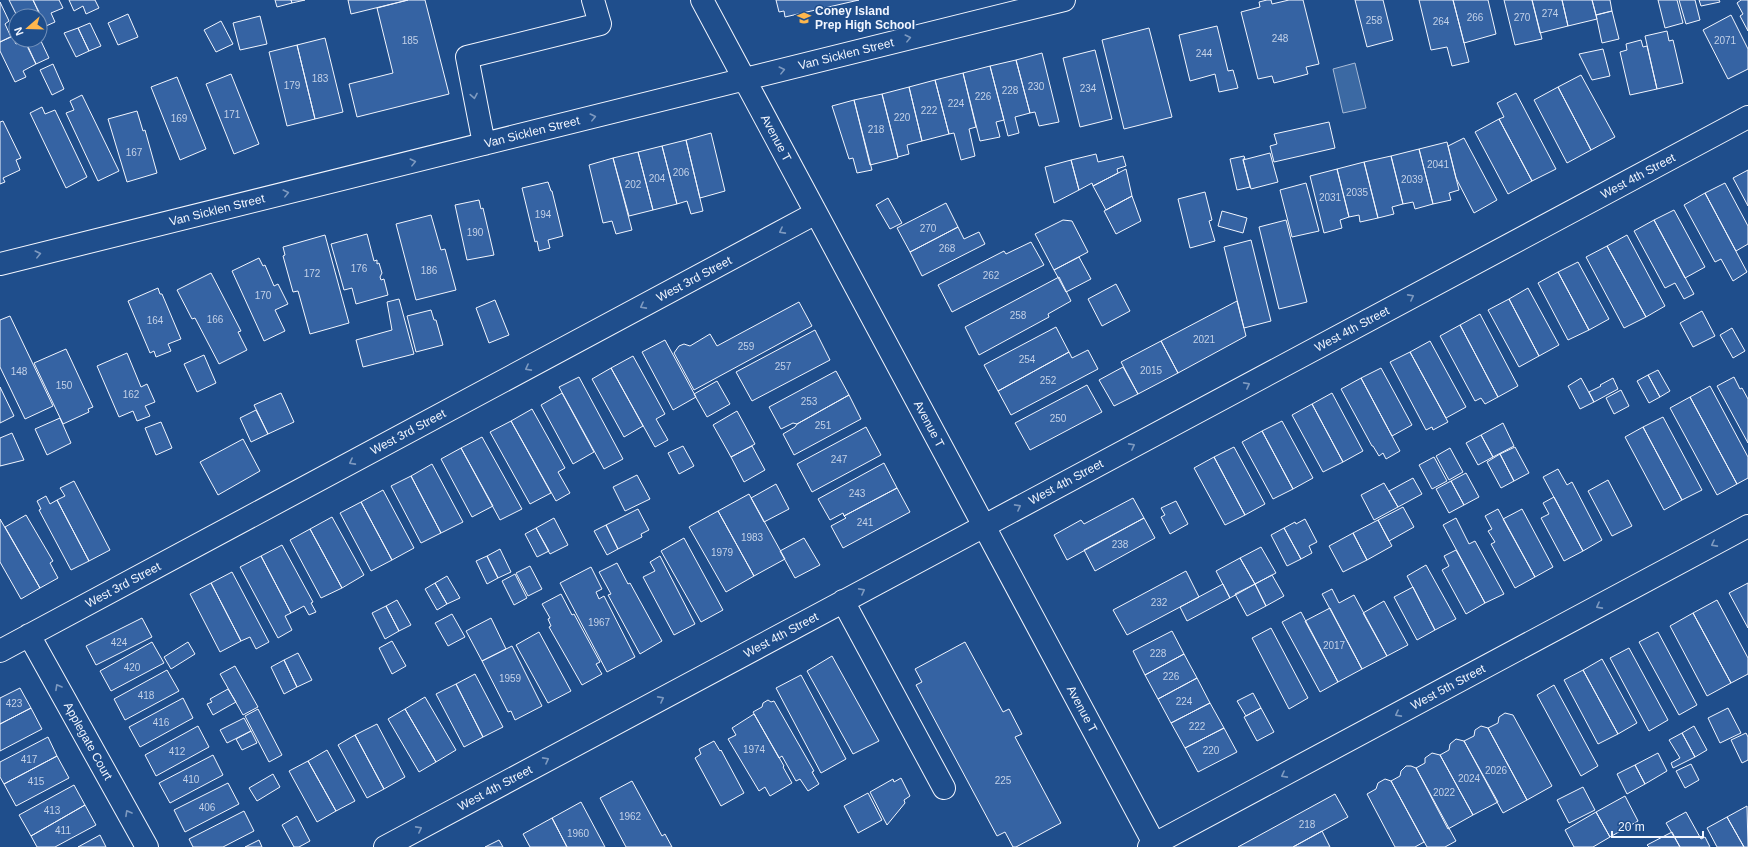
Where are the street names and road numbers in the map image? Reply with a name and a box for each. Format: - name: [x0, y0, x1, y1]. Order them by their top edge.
- street label: Van Sicklen Street: [797, 35, 896, 73]
- street label: Avenue T: [758, 112, 794, 164]
- street label: Van Sicklen Street: [483, 113, 582, 151]
- street label: West 4th Street: [1598, 150, 1678, 202]
- street label: Van Sicklen Street: [168, 191, 267, 229]
- street label: West 3rd Street: [654, 253, 735, 305]
- street label: West 4th Street: [1312, 303, 1392, 355]
- street label: Avenue T: [911, 398, 947, 450]
- street label: West 3rd Street: [368, 406, 449, 458]
- street label: West 4th Street: [1026, 456, 1106, 508]
- street label: West 3rd Street: [83, 559, 164, 611]
- street label: West 4th Street: [741, 609, 821, 661]
- street label: West 5th Street: [1408, 661, 1488, 713]
- street label: Avenue T: [1064, 683, 1100, 735]
- street label: Applegate Court: [61, 700, 115, 783]
- street label: West 4th Street: [455, 762, 535, 814]

